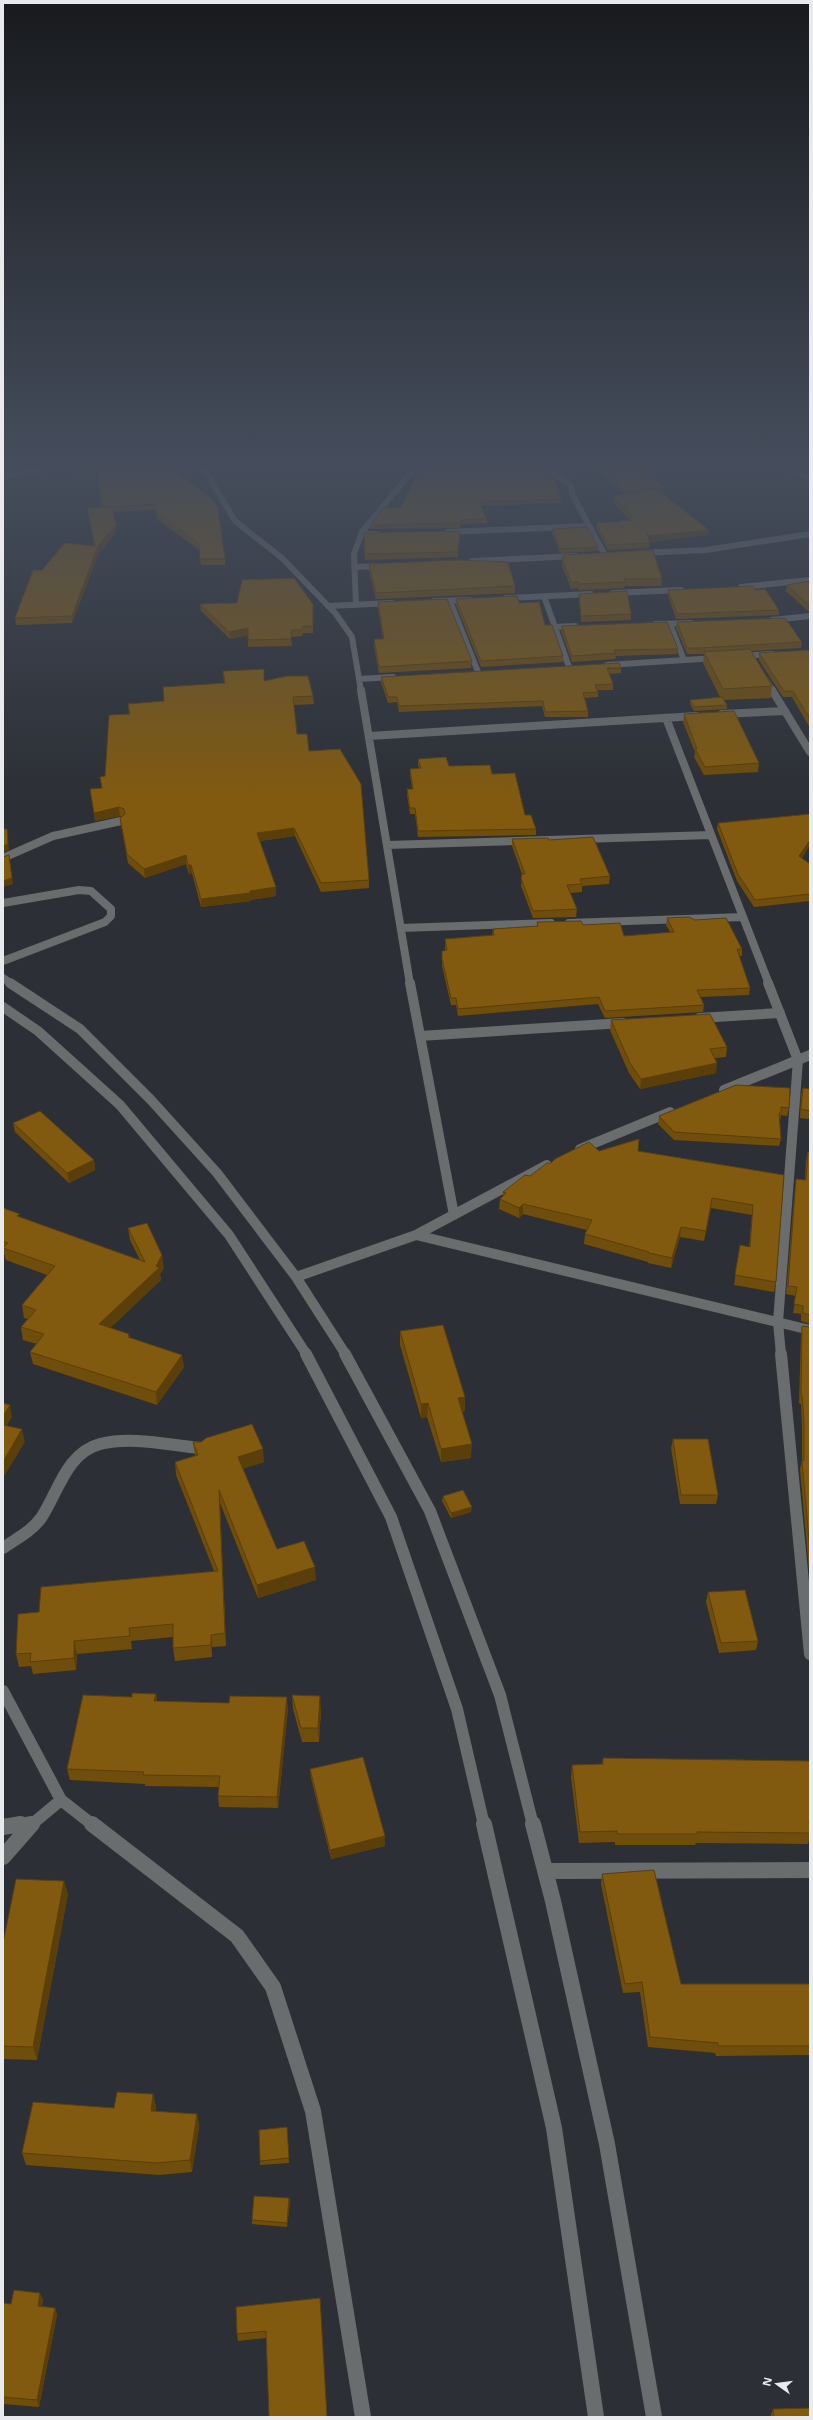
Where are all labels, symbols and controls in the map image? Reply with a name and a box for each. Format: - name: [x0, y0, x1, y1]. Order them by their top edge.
- north arrow: [757, 2364, 797, 2404]
- text: N: [758, 2375, 775, 2388]

